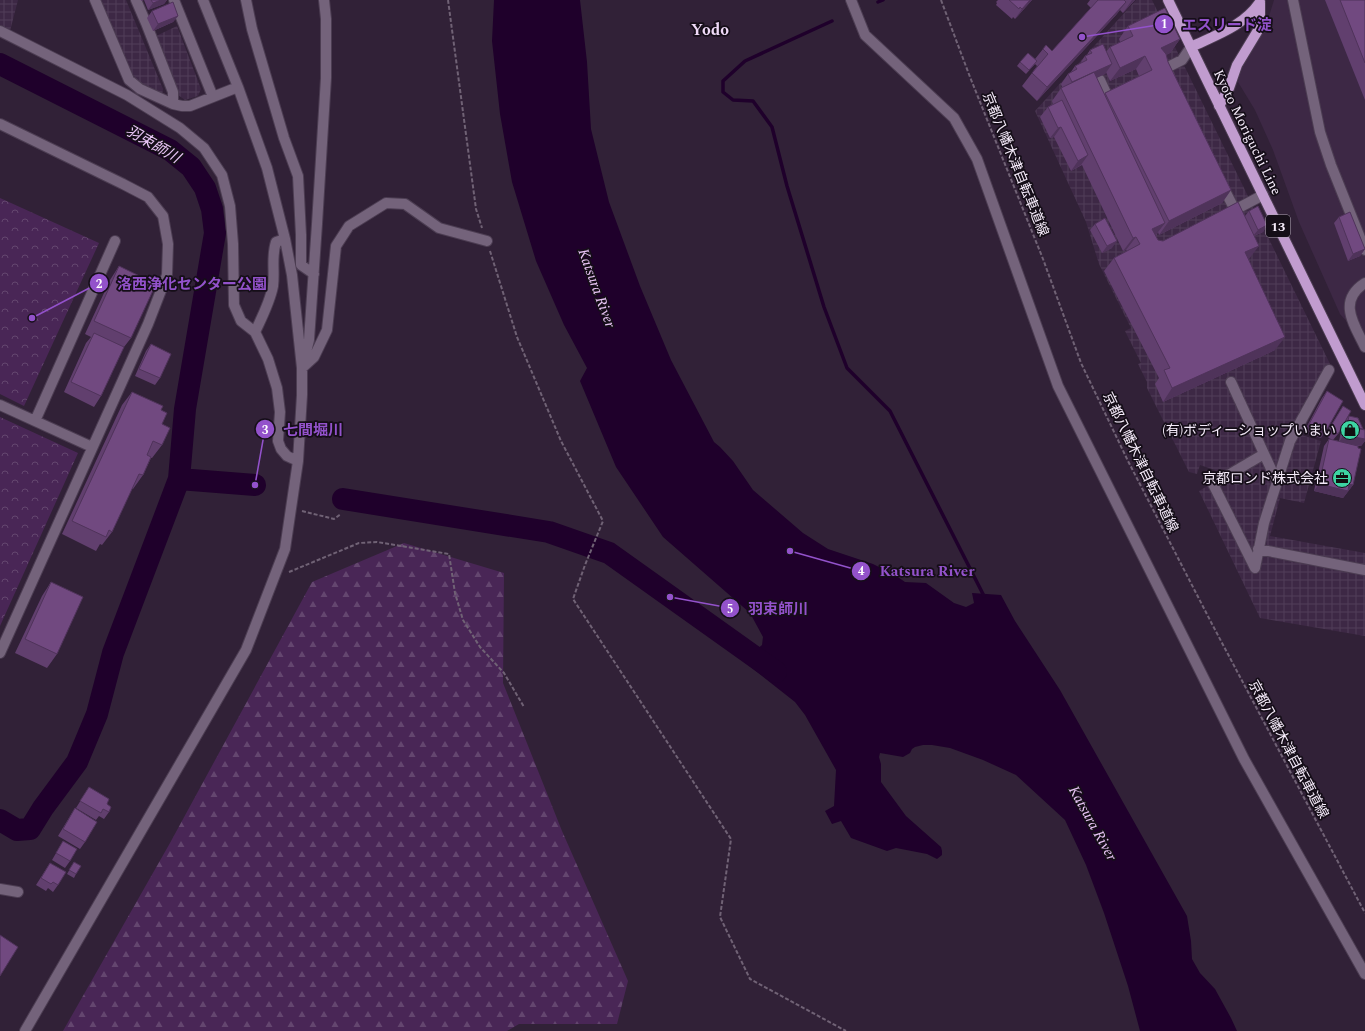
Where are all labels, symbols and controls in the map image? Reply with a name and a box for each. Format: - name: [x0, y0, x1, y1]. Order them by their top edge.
- callout: エスリード淀: [1154, 11, 1280, 38]
- text: エスリード淀: [1182, 14, 1272, 37]
- text: 1: [1161, 15, 1167, 34]
- district label: Yodo: [691, 18, 729, 42]
- street label: Kyoto Moriguchi Line: [1208, 66, 1287, 199]
- street label: 京都八幡木津自転車道線: [977, 89, 1054, 240]
- water label: 羽束師川: [121, 119, 186, 170]
- road number: 13: [1266, 215, 1290, 237]
- water label: Katsura River: [572, 245, 622, 332]
- callout: 洛西浄化センター公園: [89, 270, 275, 297]
- text: 洛西浄化センター公園: [117, 273, 267, 296]
- text: 2: [96, 275, 103, 294]
- street label: 京都八幡木津自転車道線: [1097, 388, 1184, 536]
- callout: 七間堀川: [255, 416, 351, 443]
- text: 七間堀川: [283, 419, 343, 442]
- shop icon: (有)ボディーショップいまい: [1339, 419, 1361, 441]
- place label: (有)ボディーショップいまい: [1162, 420, 1336, 441]
- text: 3: [262, 421, 269, 440]
- office icon: 京都ロンド株式会社: [1331, 467, 1353, 489]
- place label: 京都ロンド株式会社: [1202, 468, 1328, 489]
- callout: Katsura River: [851, 558, 982, 585]
- text: Katsura River: [879, 560, 975, 583]
- text: 4: [858, 562, 865, 581]
- callout: 羽束師川: [720, 595, 816, 622]
- text: 羽束師川: [748, 598, 808, 621]
- text: 5: [727, 600, 733, 619]
- street label: 京都八幡木津自転車道線: [1243, 676, 1334, 822]
- water label: Katsura River: [1062, 781, 1123, 866]

